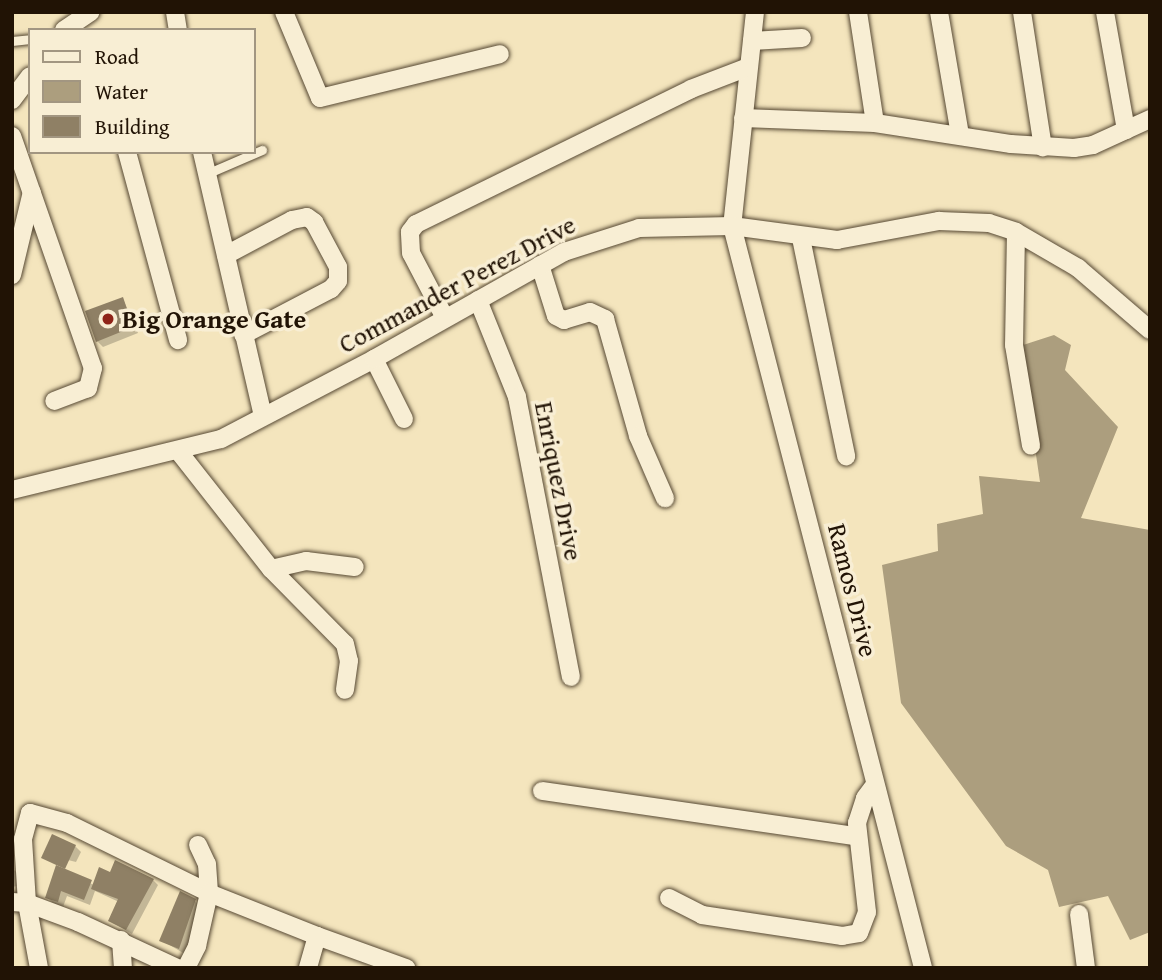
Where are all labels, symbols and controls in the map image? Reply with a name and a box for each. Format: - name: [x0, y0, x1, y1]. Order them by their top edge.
- legend: [28, 28, 256, 154]
- text: Road: [95, 41, 139, 72]
- text: Water: [95, 76, 148, 107]
- text: Building: [95, 111, 169, 142]
- street label: Commander Perez Drive: [333, 208, 581, 360]
- place label: Big Orange Gate: [122, 303, 306, 335]
- marker: Big Orange Gate: [100, 311, 116, 327]
- street label: Enriquez Drive: [528, 399, 590, 563]
- street label: Ramos Drive: [821, 520, 885, 660]

